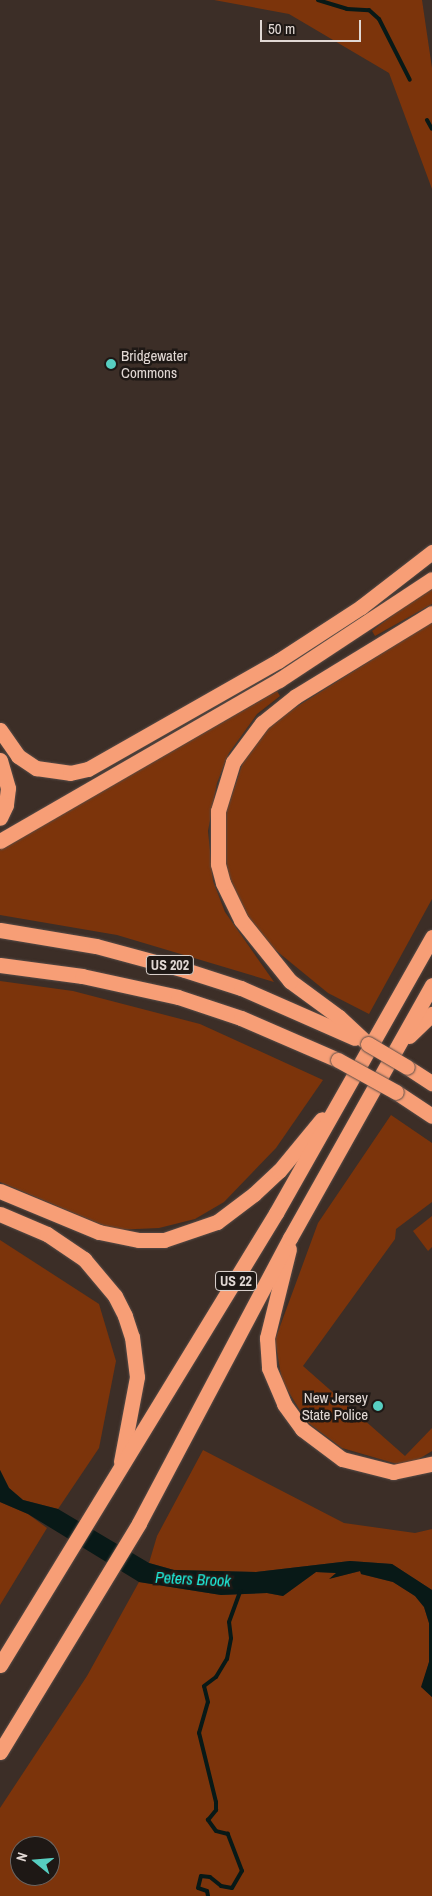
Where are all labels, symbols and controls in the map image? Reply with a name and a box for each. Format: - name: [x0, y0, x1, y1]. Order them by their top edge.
- scale bar: [262, 10, 363, 42]
- text: 50 m: [268, 18, 295, 39]
- place label: Bridgewater Commons: [121, 346, 187, 381]
- marker: Bridgewater Commons: [105, 358, 117, 370]
- road number: US 202: [145, 954, 195, 976]
- road number: US 22: [215, 1270, 257, 1292]
- place label: New Jersey State Police: [302, 1388, 368, 1423]
- marker: New Jersey State Police: [372, 1400, 384, 1412]
- water label: Peters Brook: [155, 1567, 231, 1591]
- north arrow: [10, 1836, 60, 1886]
- text: N: [12, 1850, 31, 1864]

